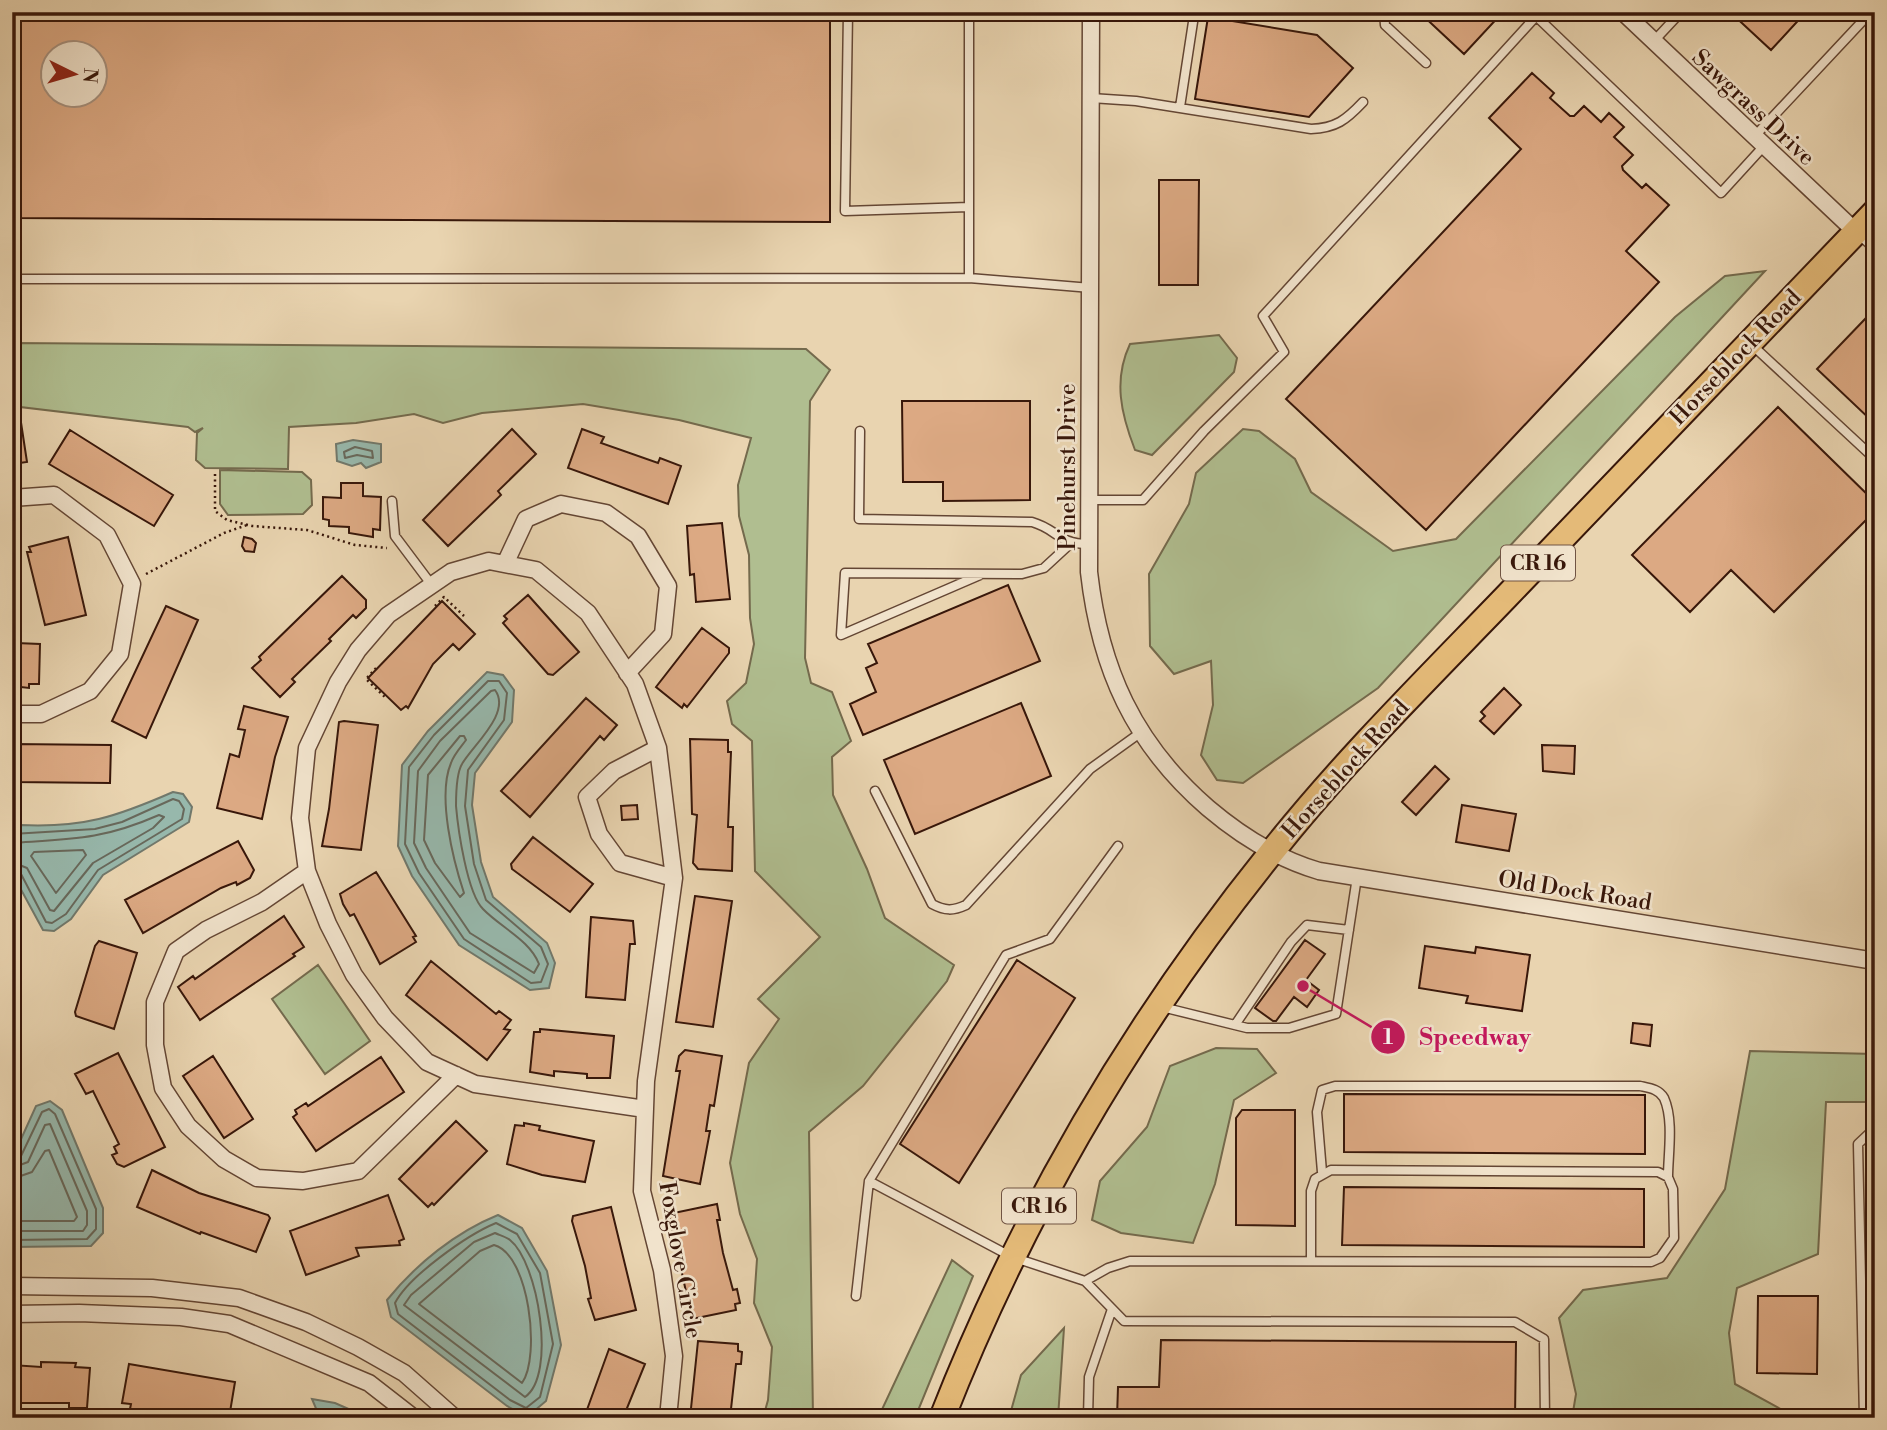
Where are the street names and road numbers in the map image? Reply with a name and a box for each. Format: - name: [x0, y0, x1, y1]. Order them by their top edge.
- street label: Sawgrass Drive: [1686, 44, 1821, 172]
- street label: Horseblock Road: [1664, 284, 1807, 431]
- street label: Pinehurst Drive: [1054, 383, 1082, 551]
- road number: CR 16: [1501, 546, 1575, 580]
- street label: Horseblock Road: [1276, 694, 1416, 845]
- street label: Old Dock Road: [1496, 865, 1654, 917]
- street label: Foxglove Circle: [652, 1179, 708, 1341]
- road number: CR 16: [1002, 1188, 1076, 1224]

